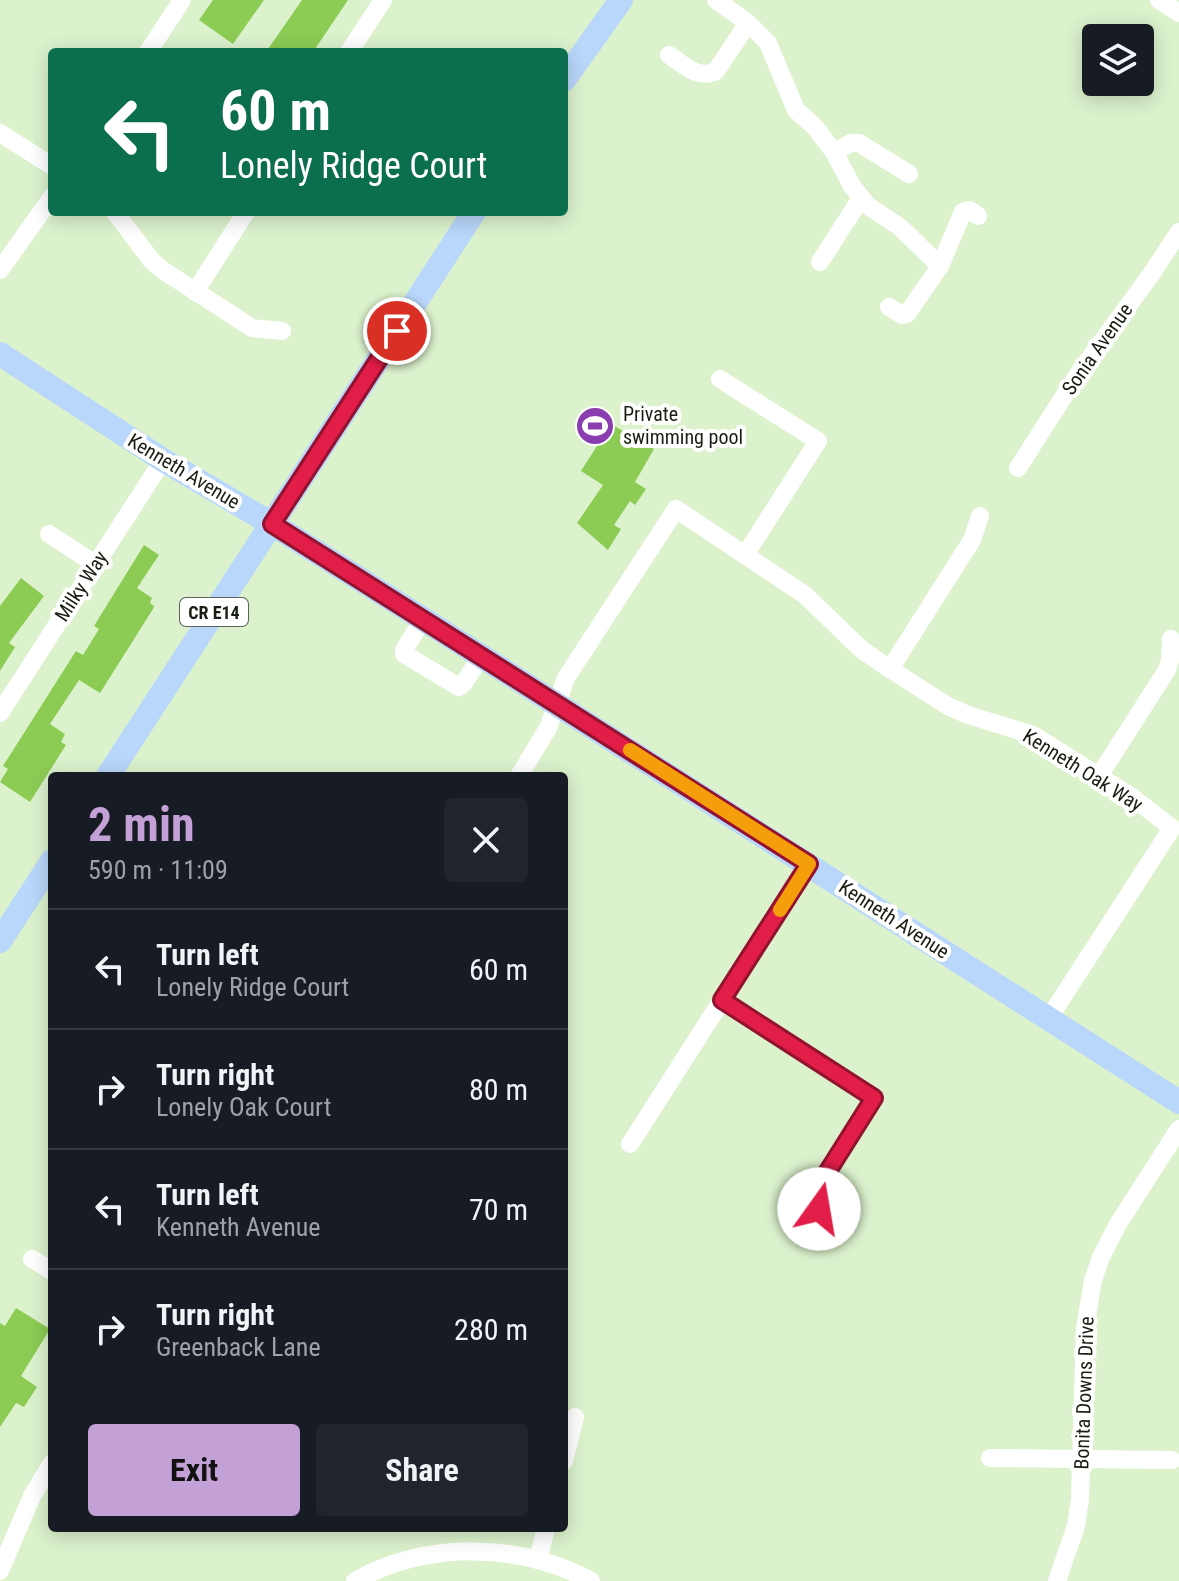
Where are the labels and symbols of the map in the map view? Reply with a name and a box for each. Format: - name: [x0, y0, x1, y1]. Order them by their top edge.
- pin: [363, 297, 431, 365]
- street label: Sonia Avenue: [1057, 299, 1137, 399]
- place label: Private swimming pool: [623, 402, 743, 449]
- sports icon: Private swimming pool: [574, 405, 616, 447]
- street label: Kenneth Avenue: [124, 428, 244, 514]
- street label: Milky Way: [49, 546, 113, 626]
- road number: CR E14: [180, 598, 248, 626]
- street label: Kenneth Oak Way: [1019, 724, 1147, 816]
- street label: Kenneth Avenue: [834, 874, 954, 964]
- position arrow: [777, 1167, 861, 1251]
- street label: Bonita Downs Drive: [1069, 1316, 1099, 1470]

